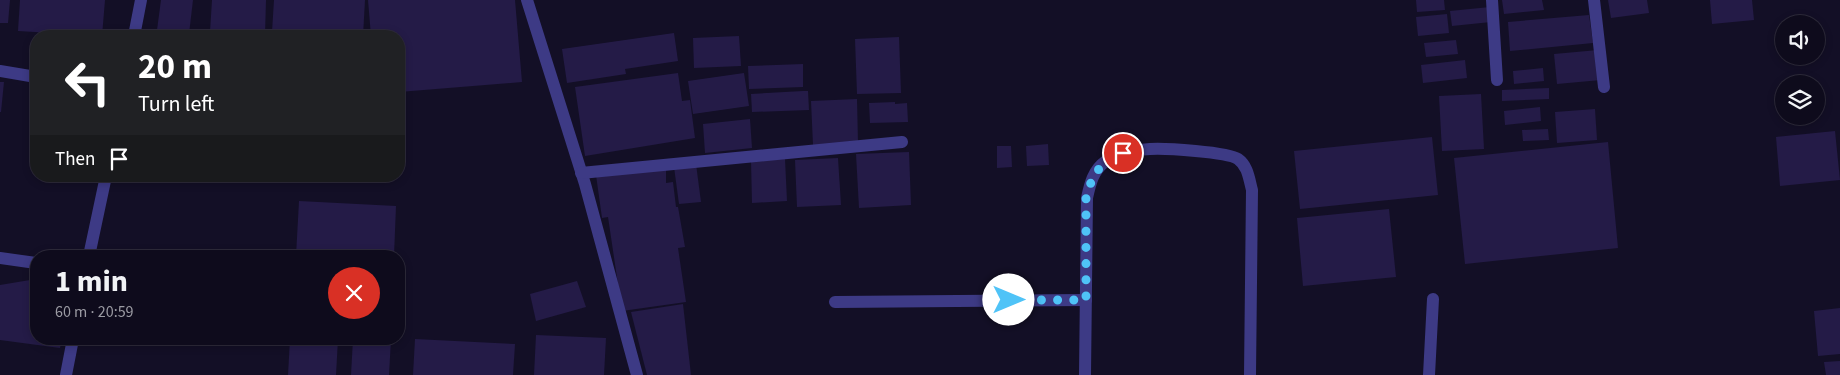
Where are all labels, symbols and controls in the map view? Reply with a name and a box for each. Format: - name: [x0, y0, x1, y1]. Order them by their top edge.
- map controls: [1775, 15, 1825, 125]
- button: sound: [1775, 15, 1825, 65]
- text: 20 m: [138, 42, 212, 92]
- icon: left: [55, 50, 120, 115]
- button: layers: [1775, 75, 1825, 125]
- text: Turn left: [138, 88, 214, 120]
- pin: [1102, 132, 1144, 174]
- icon: arrive: [1109, 139, 1137, 167]
- icon: arrive: [105, 145, 133, 173]
- text: Then: [55, 146, 95, 173]
- text: 1 min: [55, 260, 128, 303]
- button: close: [328, 267, 380, 319]
- position arrow: [982, 273, 1034, 325]
- text: 60 m · 20:59: [55, 301, 134, 323]

